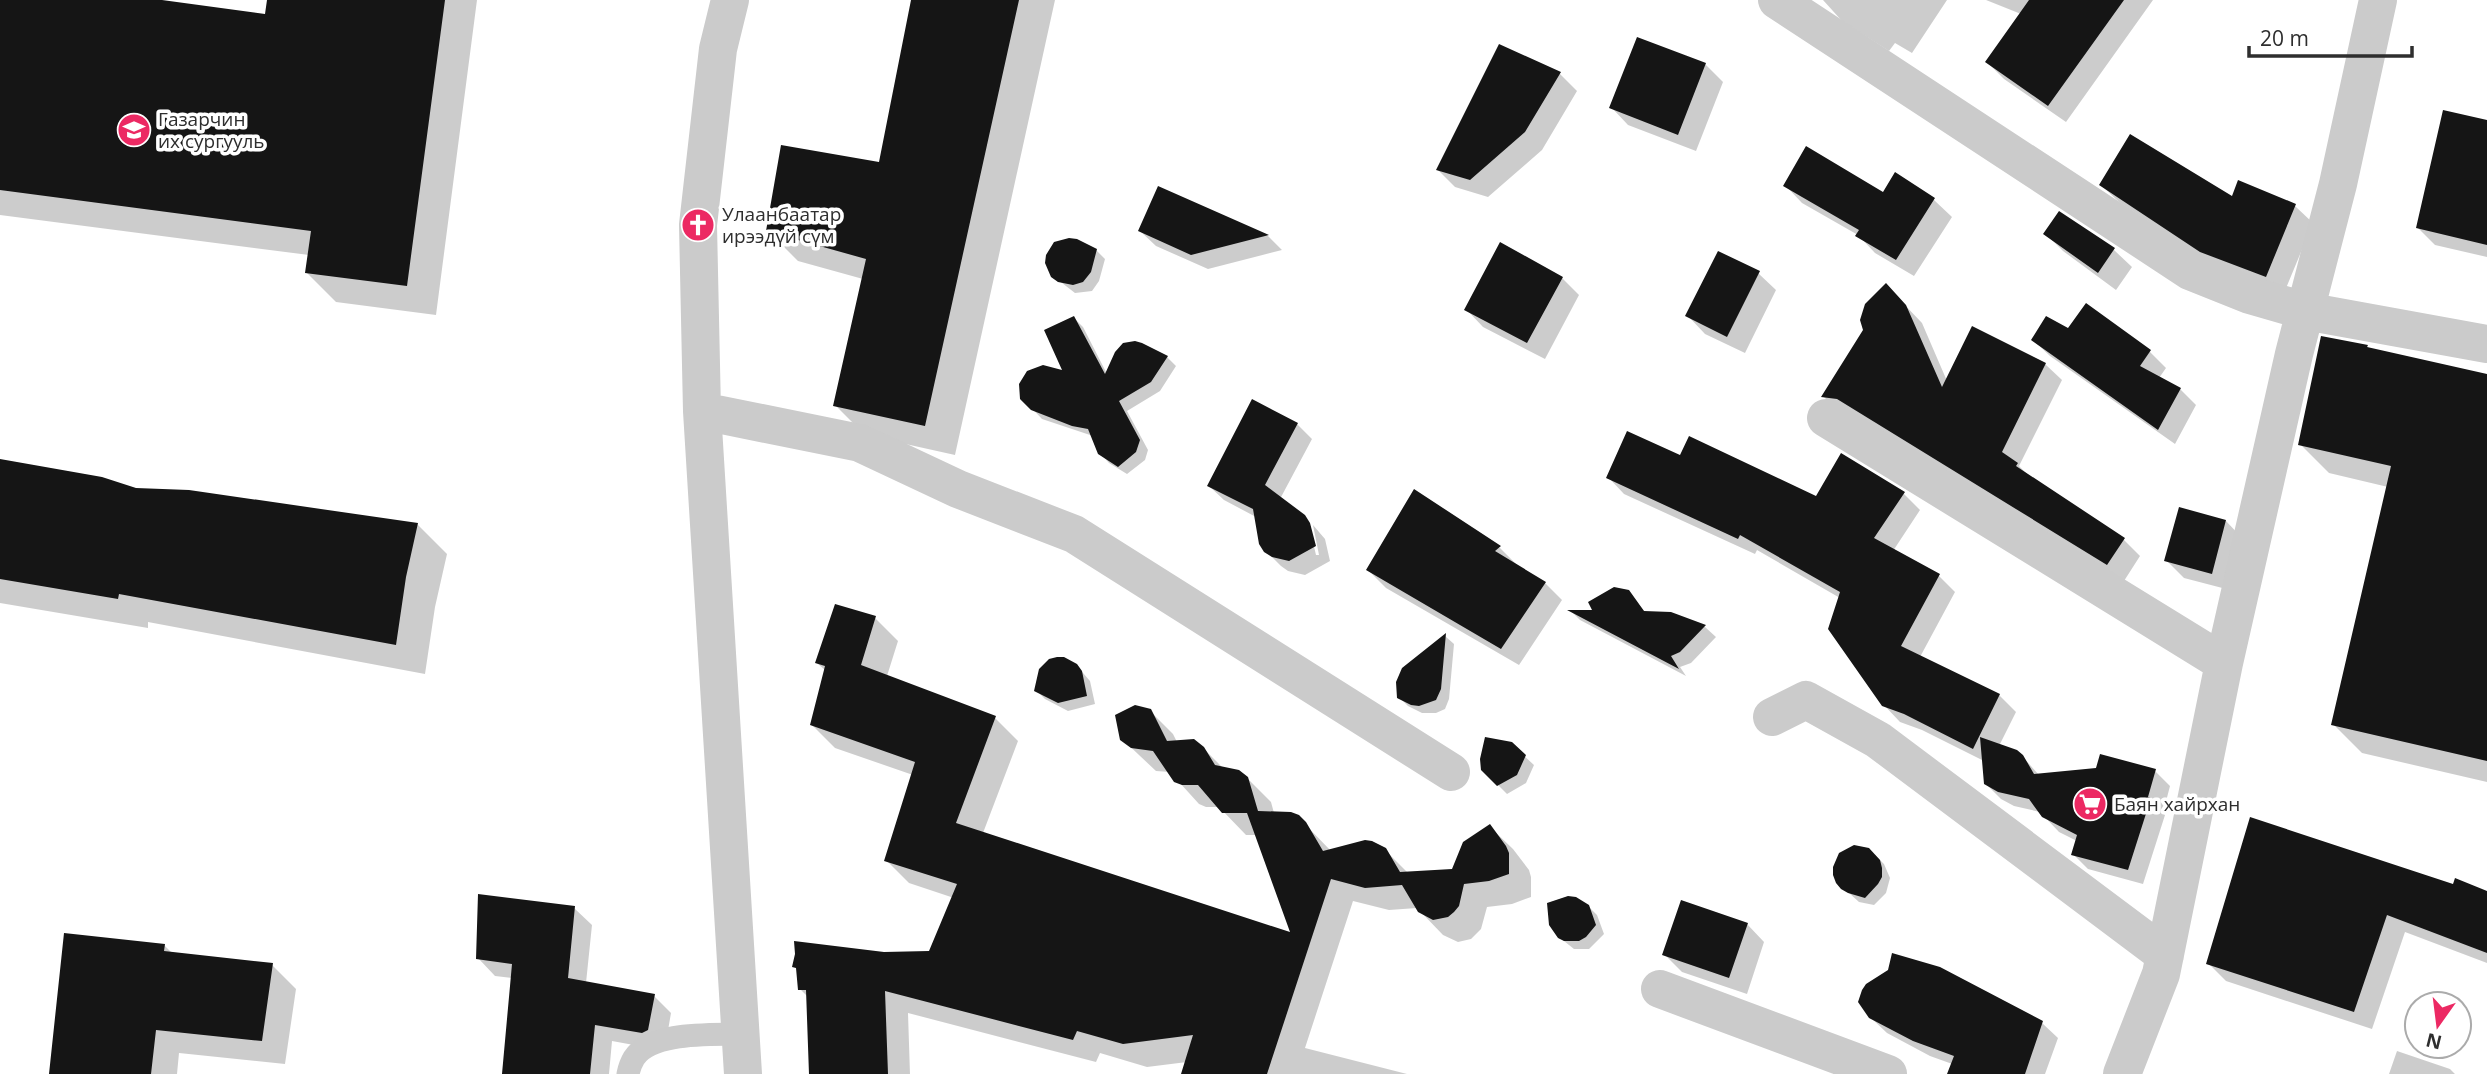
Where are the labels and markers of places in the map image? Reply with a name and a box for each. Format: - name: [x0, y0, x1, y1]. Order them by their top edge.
- place label: Газарчин их сургууль: [158, 106, 265, 154]
- school or university icon: Газарчин их сургууль: [115, 111, 153, 149]
- place label: Улаанбаатар ирээдүй сүм: [722, 201, 841, 249]
- church icon: Улаанбаатар ирээдүй сүм: [679, 206, 717, 244]
- supermarket icon: Баян хайрхан: [2071, 785, 2109, 823]
- place label: Баян хайрхан: [2114, 791, 2240, 817]

